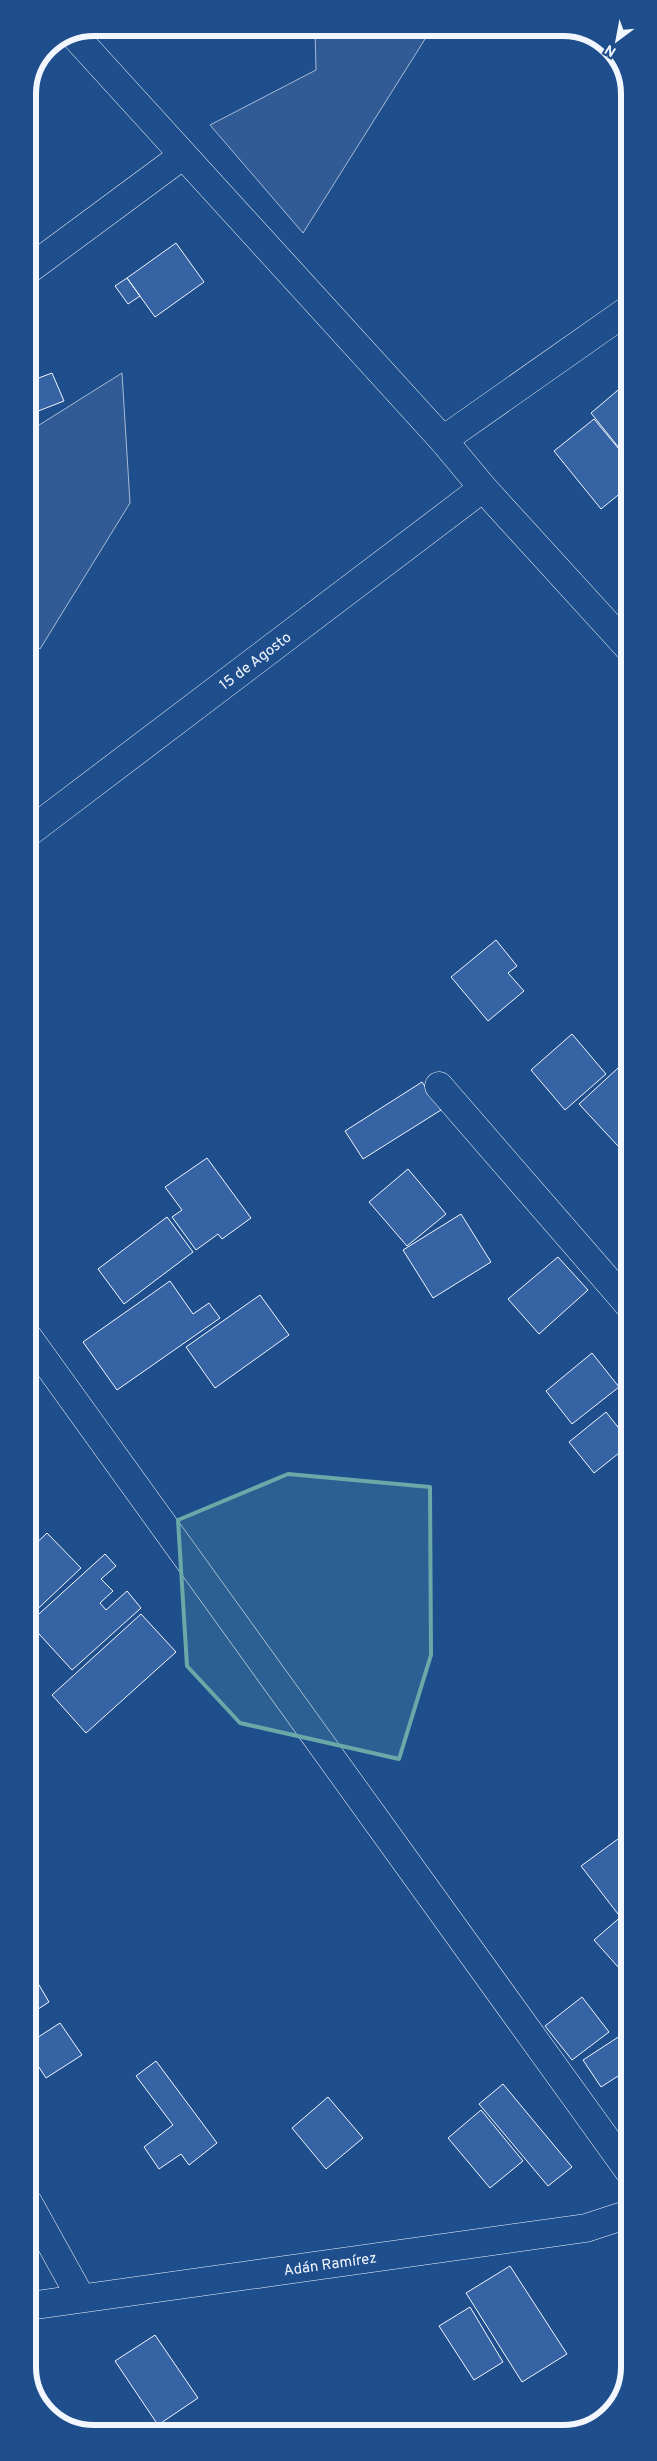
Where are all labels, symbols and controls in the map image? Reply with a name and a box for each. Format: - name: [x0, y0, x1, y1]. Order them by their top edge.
- north arrow: [592, 15, 642, 65]
- text: N: [602, 40, 620, 60]
- street label: 15 de Agosto: [216, 629, 296, 695]
- street label: Adán Ramírez: [283, 2249, 378, 2281]

